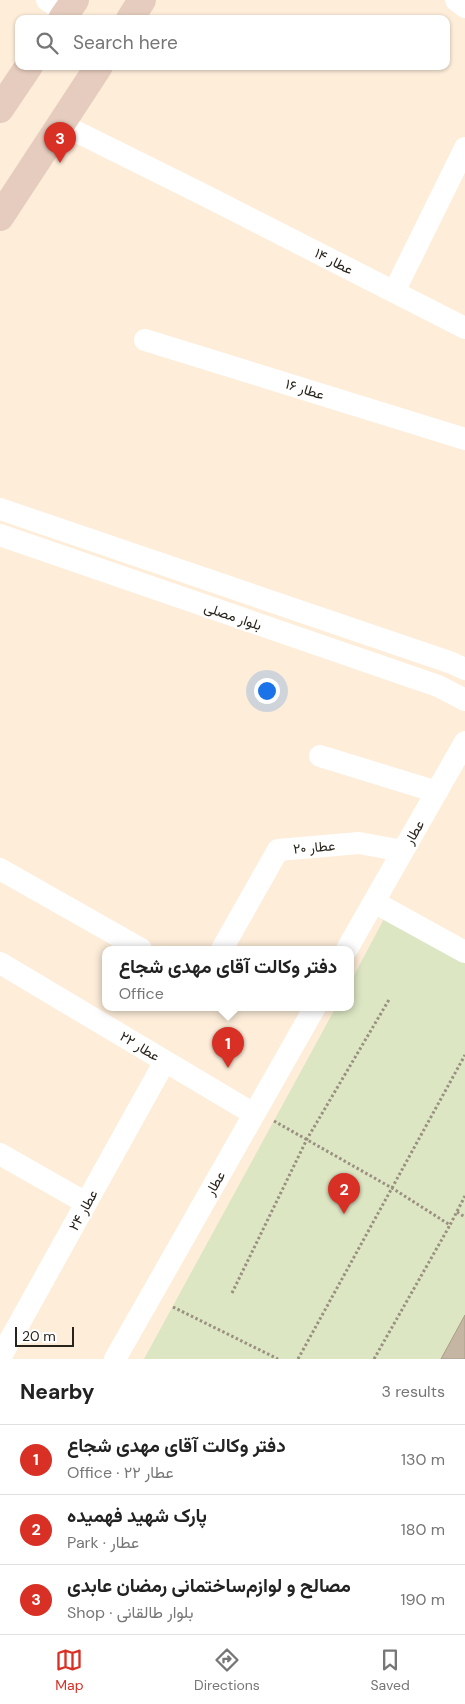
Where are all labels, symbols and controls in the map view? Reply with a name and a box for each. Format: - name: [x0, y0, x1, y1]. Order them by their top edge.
- search box: [15, 15, 450, 70]
- icon: search: [33, 29, 61, 57]
- text: Search here: [73, 30, 178, 55]
- pin: 3: [44, 122, 76, 163]
- street label: عطار ۱۴: [312, 244, 356, 278]
- street label: عطار ۱۶: [283, 375, 327, 403]
- street label: بلوار مصلی: [202, 598, 264, 634]
- your location: [254, 678, 280, 704]
- street label: عطار: [399, 817, 428, 848]
- street label: عطار ۲۰: [292, 836, 336, 858]
- popup: [102, 946, 354, 1011]
- text: دفتر وکالت آقای مهدی شجاع: [119, 954, 337, 979]
- text: Office: [119, 983, 164, 1004]
- street label: عطار ۲۲: [117, 1027, 163, 1065]
- pin: 1: [212, 1027, 244, 1068]
- street label: عطار: [200, 1168, 229, 1199]
- pin: 2: [328, 1173, 360, 1214]
- street label: عطار ۲۴: [64, 1186, 102, 1234]
- scale bar: [15, 1324, 74, 1347]
- text: 20 m: [22, 1327, 56, 1345]
- text: Nearby: [20, 1378, 94, 1406]
- text: 3 results: [382, 1381, 445, 1402]
- text: دفتر وکالت آقای مهدی شجاع: [67, 1433, 286, 1458]
- text: 1: [33, 1449, 39, 1470]
- text: 130 m: [401, 1449, 445, 1470]
- text: Office · عطار ۲۲: [67, 1462, 174, 1483]
- text: پارک شهید فهمیده: [67, 1503, 207, 1528]
- text: 2: [31, 1519, 41, 1540]
- text: 180 m: [401, 1519, 445, 1540]
- text: Park · عطار: [67, 1532, 139, 1553]
- text: مصالح و لوازم‌ساختمانی رمضان عابدی: [67, 1573, 351, 1598]
- text: 3: [31, 1589, 41, 1610]
- text: 190 m: [401, 1589, 445, 1610]
- text: Shop · بلوار طالقانی: [67, 1602, 193, 1623]
- tab: Map: [55, 1646, 83, 1694]
- tab: Directions: [194, 1646, 260, 1694]
- tab: Saved: [370, 1646, 410, 1694]

